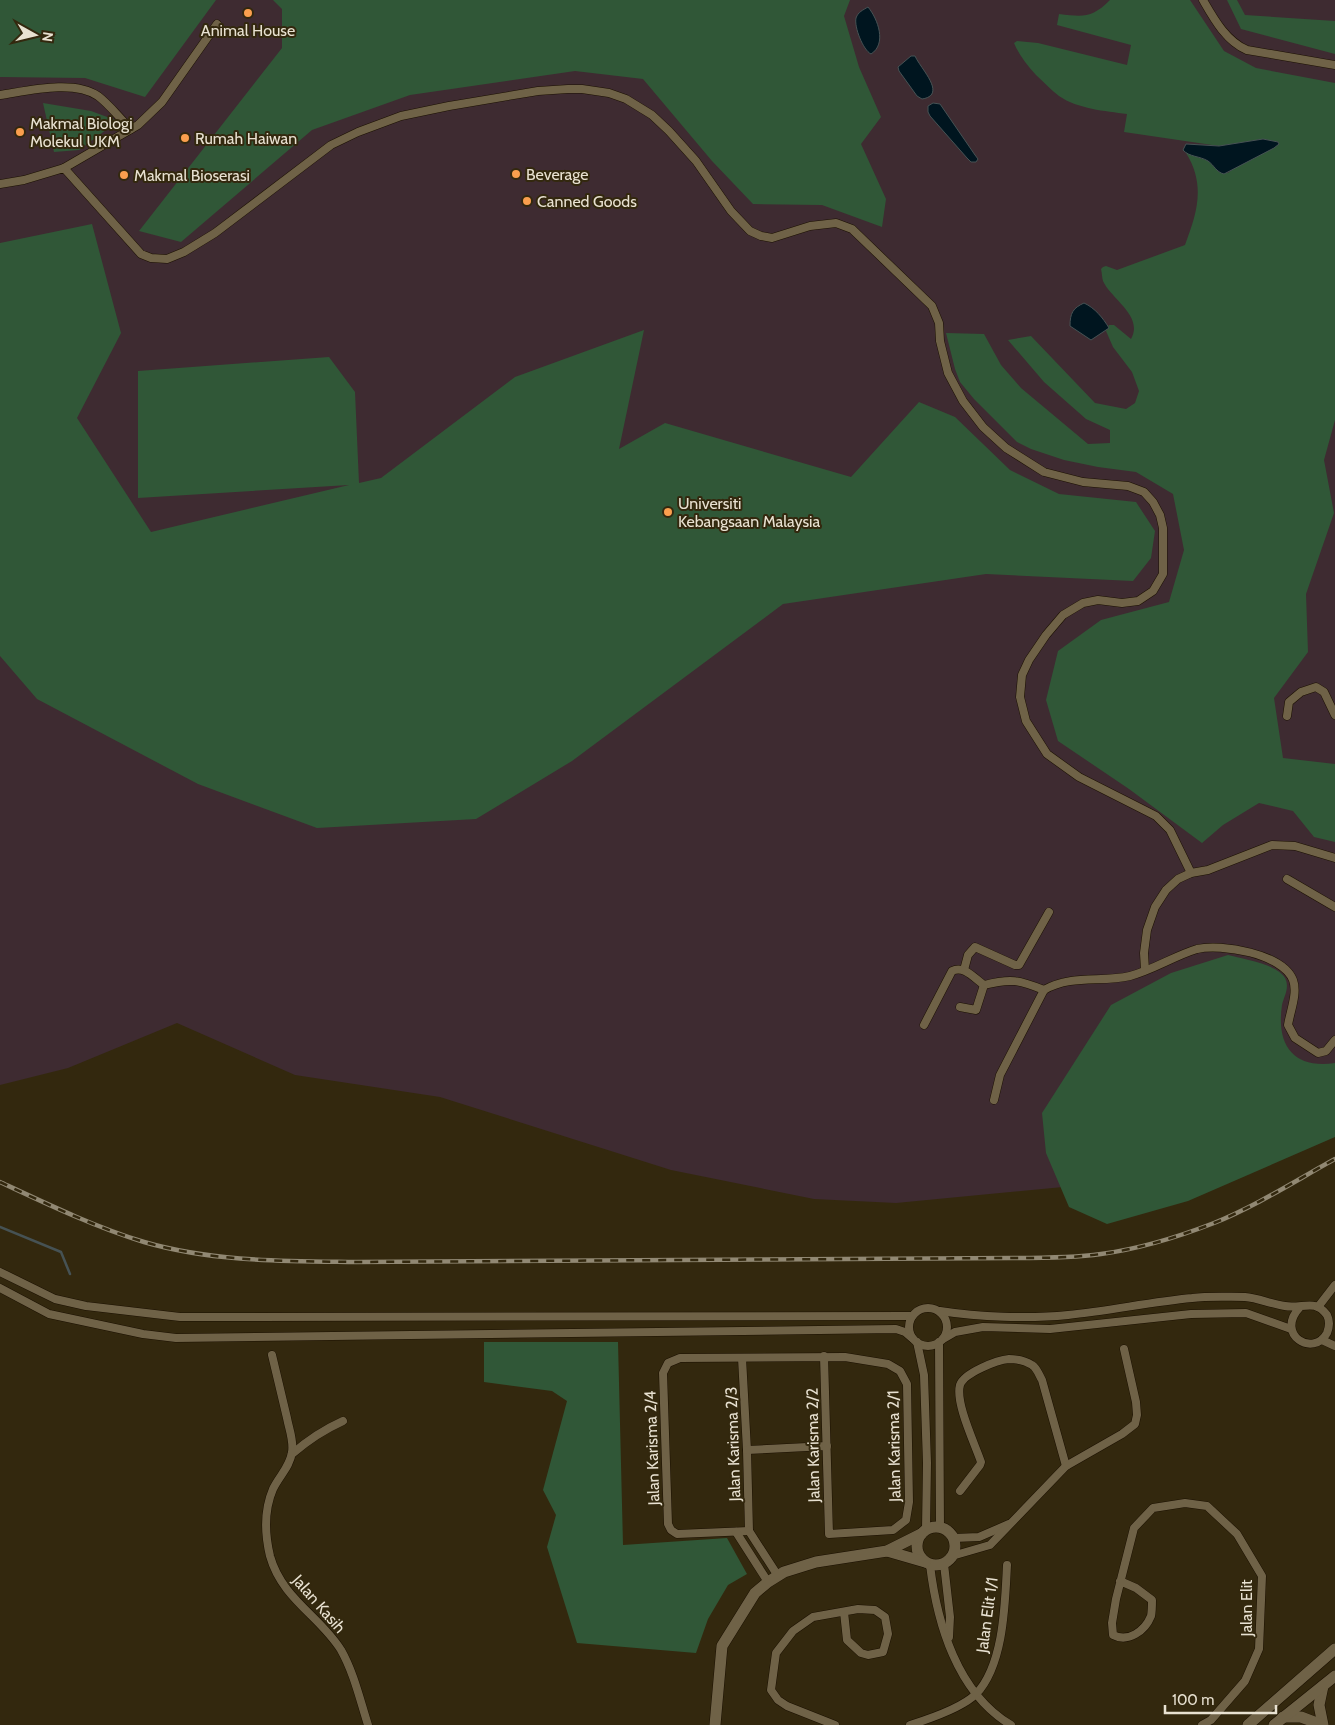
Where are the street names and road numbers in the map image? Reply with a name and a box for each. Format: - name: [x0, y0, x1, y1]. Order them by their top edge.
- street label: Jalan Karisma 2/3: [722, 1386, 745, 1503]
- street label: Jalan Karisma 2/2: [803, 1388, 824, 1503]
- street label: Jalan Karisma 2/4: [641, 1390, 664, 1507]
- street label: Jalan Karisma 2/1: [884, 1390, 904, 1503]
- street label: Jalan Kasih: [288, 1570, 349, 1637]
- street label: Jalan Elit 1/1: [972, 1576, 1002, 1655]
- street label: Jalan Elit: [1237, 1579, 1256, 1638]

